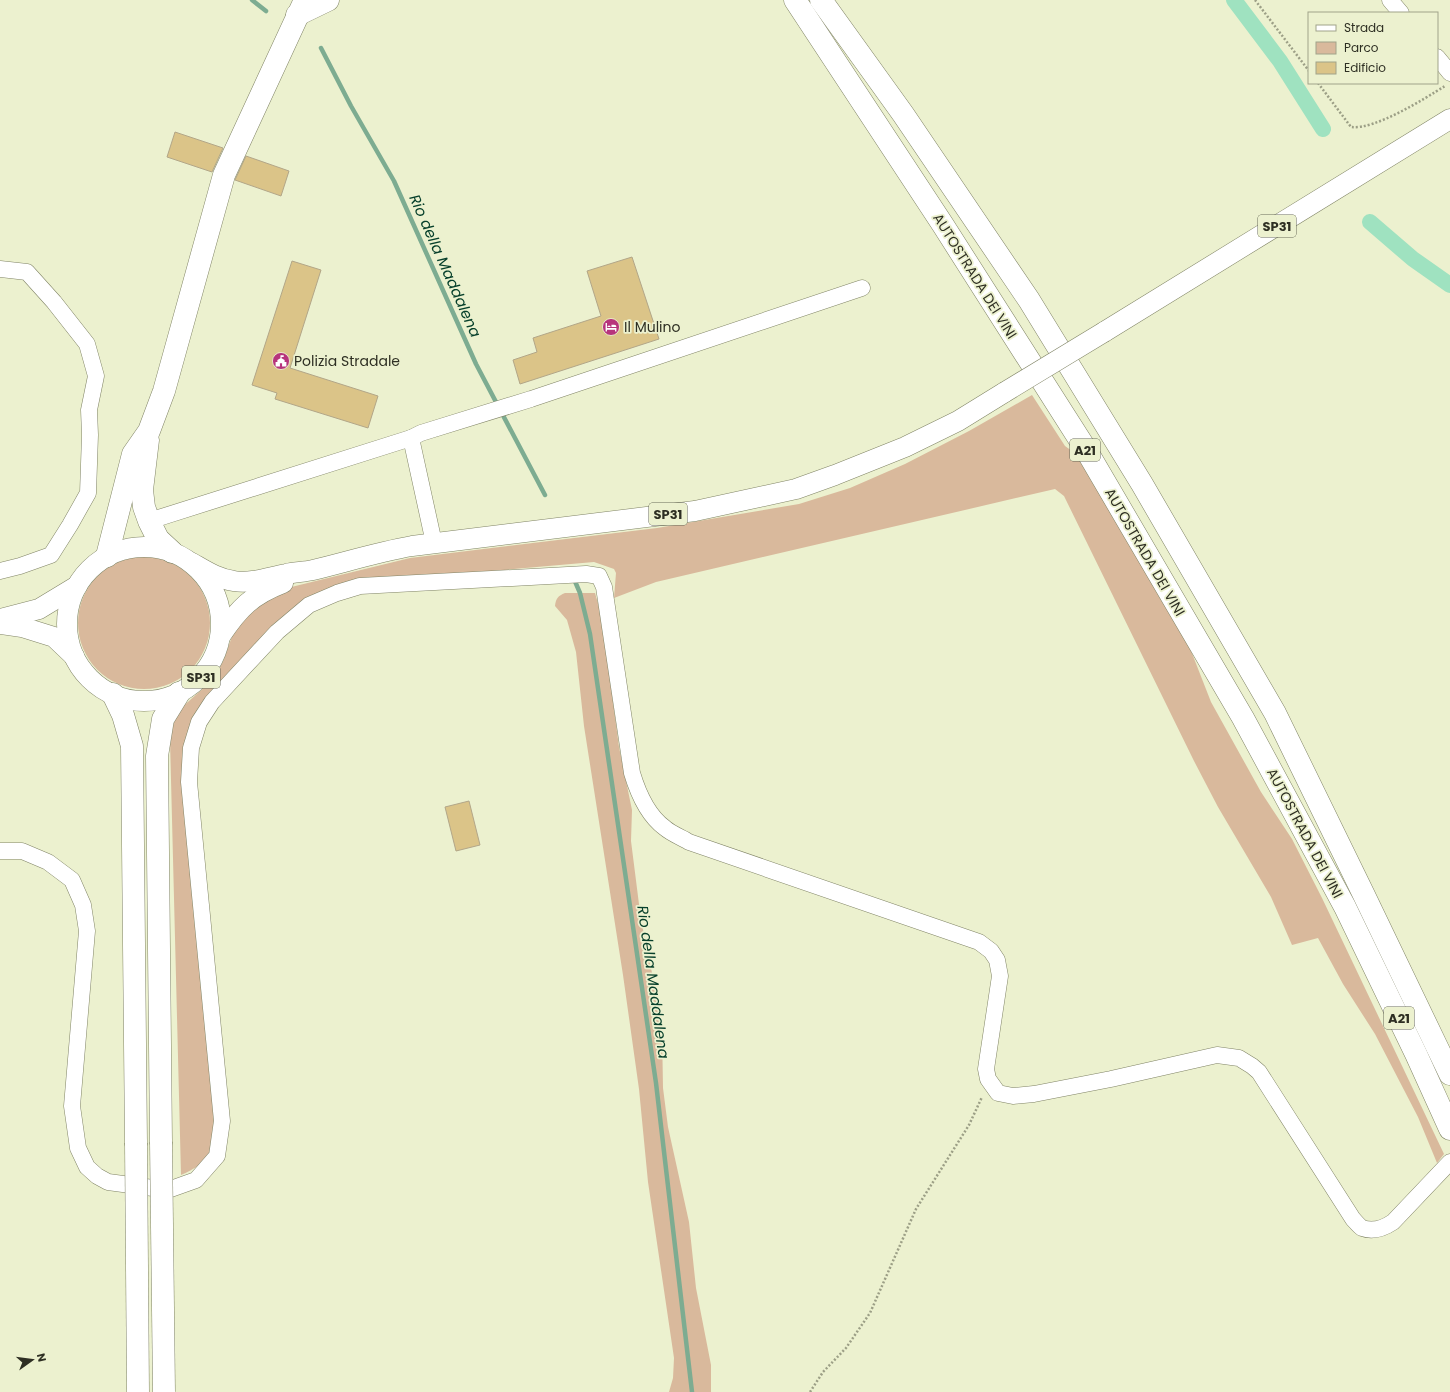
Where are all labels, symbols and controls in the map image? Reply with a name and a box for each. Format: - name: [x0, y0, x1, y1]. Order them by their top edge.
- legend: [1308, 12, 1438, 84]
- text: Strada: [1344, 19, 1384, 36]
- text: Parco: [1344, 39, 1379, 56]
- text: Edificio: [1344, 59, 1386, 76]
- water label: Rio della Maddalena: [404, 191, 486, 341]
- street label: AUTOSTRADA DEI VINI: [928, 209, 1022, 343]
- road number: SP31: [1258, 215, 1296, 237]
- hotel icon: Il Mulino: [601, 317, 621, 337]
- place label: Il Mulino: [624, 317, 680, 337]
- public building icon: Polizia Stradale: [271, 351, 291, 371]
- place label: Polizia Stradale: [294, 351, 400, 371]
- road number: A21: [1070, 439, 1100, 461]
- street label: AUTOSTRADA DEI VINI: [1100, 484, 1190, 620]
- road number: SP31: [649, 503, 687, 525]
- road number: SP31: [182, 666, 220, 688]
- street label: AUTOSTRADA DEI VINI: [1262, 764, 1348, 902]
- water label: Rio della Maddalena: [632, 904, 675, 1060]
- road number: A21: [1384, 1007, 1414, 1029]
- north arrow: [12, 1340, 52, 1380]
- text: N: [33, 1352, 50, 1364]

